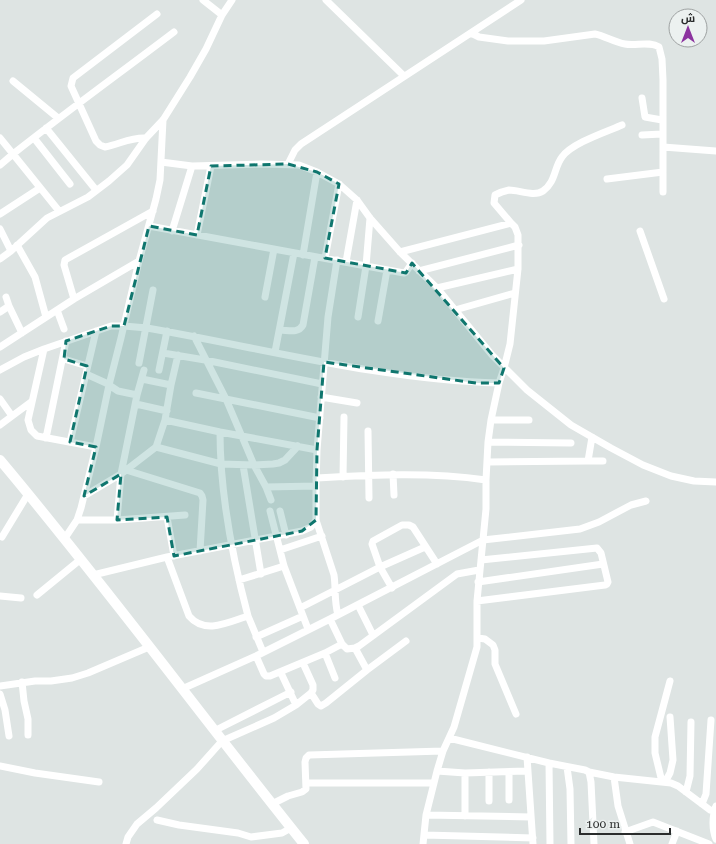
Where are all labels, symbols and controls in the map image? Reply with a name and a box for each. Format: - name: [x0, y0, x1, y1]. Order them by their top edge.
- north arrow: [668, 8, 708, 48]
- text: ش: [681, 12, 695, 25]
- scale bar: [580, 810, 670, 836]
- text: 100 m: [586, 817, 620, 831]

